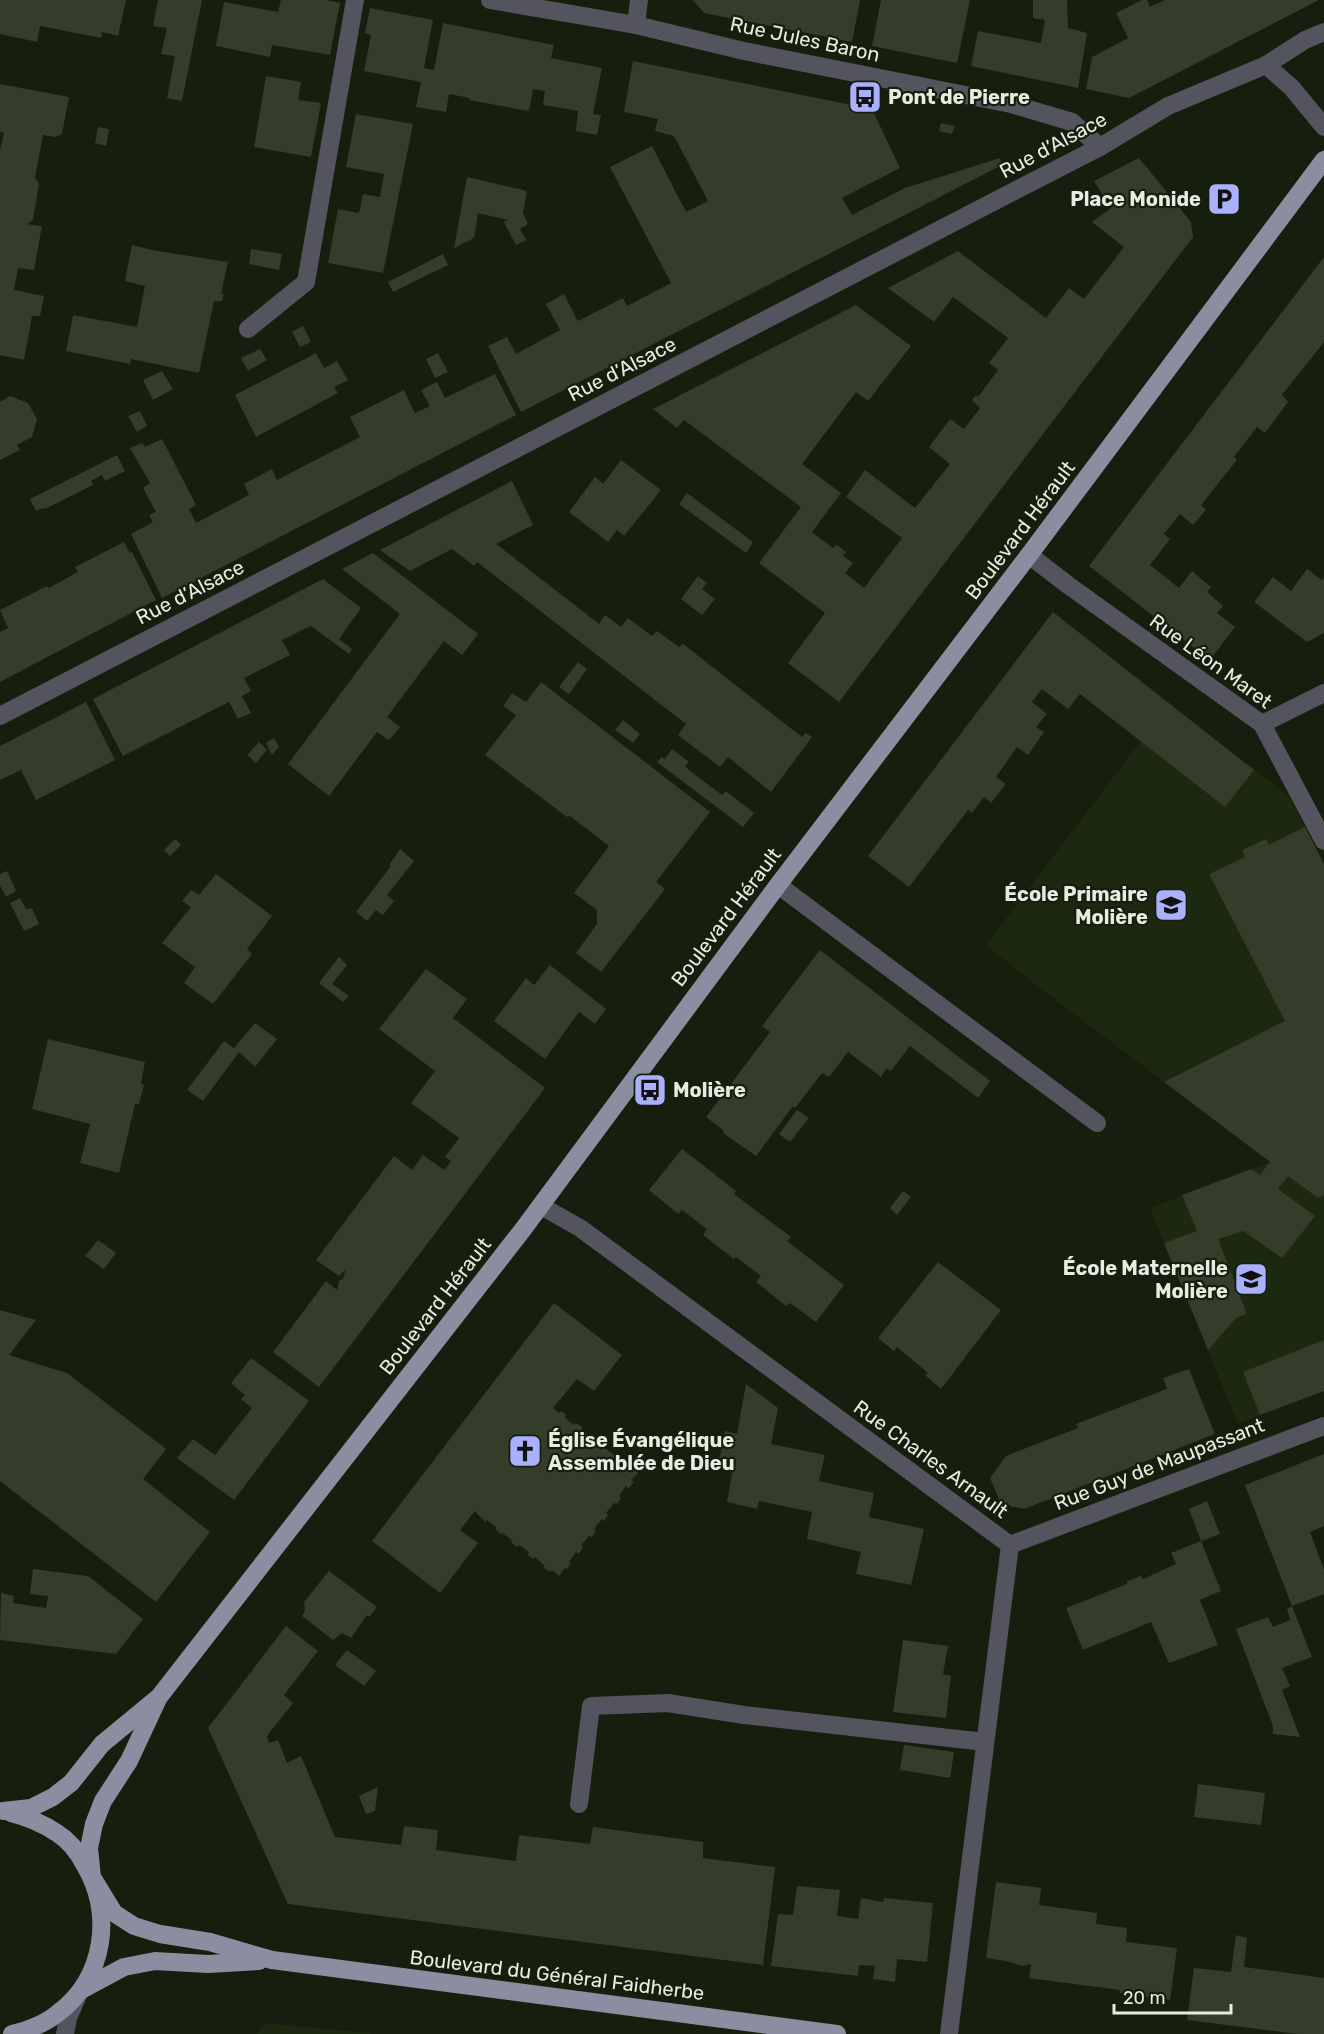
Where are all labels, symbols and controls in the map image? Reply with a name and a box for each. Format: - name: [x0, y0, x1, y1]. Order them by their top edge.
- street label: Rue Jules Baron: [728, 11, 882, 67]
- bus stop icon: Pont de Pierre: [847, 79, 883, 115]
- place label: Pont de Pierre: [888, 85, 1030, 109]
- street label: Rue d’Alsace: [995, 107, 1111, 183]
- parking icon: Place Monide: [1206, 181, 1242, 217]
- place label: Place Monide: [1070, 187, 1201, 211]
- street label: Rue d’Alsace: [564, 332, 680, 406]
- street label: Boulevard Hérault: [960, 456, 1080, 604]
- street label: Rue d’Alsace: [132, 555, 248, 629]
- street label: Rue Léon Maret: [1145, 609, 1277, 714]
- street label: Boulevard Hérault: [666, 843, 786, 991]
- place label: École Primaire Molière: [1004, 882, 1148, 929]
- school or university icon: École Primaire Molière: [1153, 887, 1189, 923]
- bus stop icon: Molière: [632, 1072, 668, 1108]
- place label: Molière: [673, 1078, 746, 1102]
- street label: Boulevard Hérault: [374, 1233, 496, 1379]
- place label: École Maternelle Molière: [1063, 1256, 1228, 1303]
- school or university icon: École Maternelle Molière: [1233, 1261, 1269, 1297]
- street label: Rue Charles Arnault: [849, 1395, 1013, 1523]
- street label: Rue Guy de Maupassant: [1050, 1413, 1268, 1515]
- place label: Église Évangélique Assemblée de Dieu: [548, 1428, 735, 1475]
- church icon: Église Évangélique Assemblée de Dieu: [507, 1433, 543, 1469]
- street label: Boulevard du Général Faidherbe: [408, 1945, 706, 2005]
- scale bar: [1114, 1977, 1231, 2015]
- text: 20 m: [1123, 1987, 1165, 2009]

